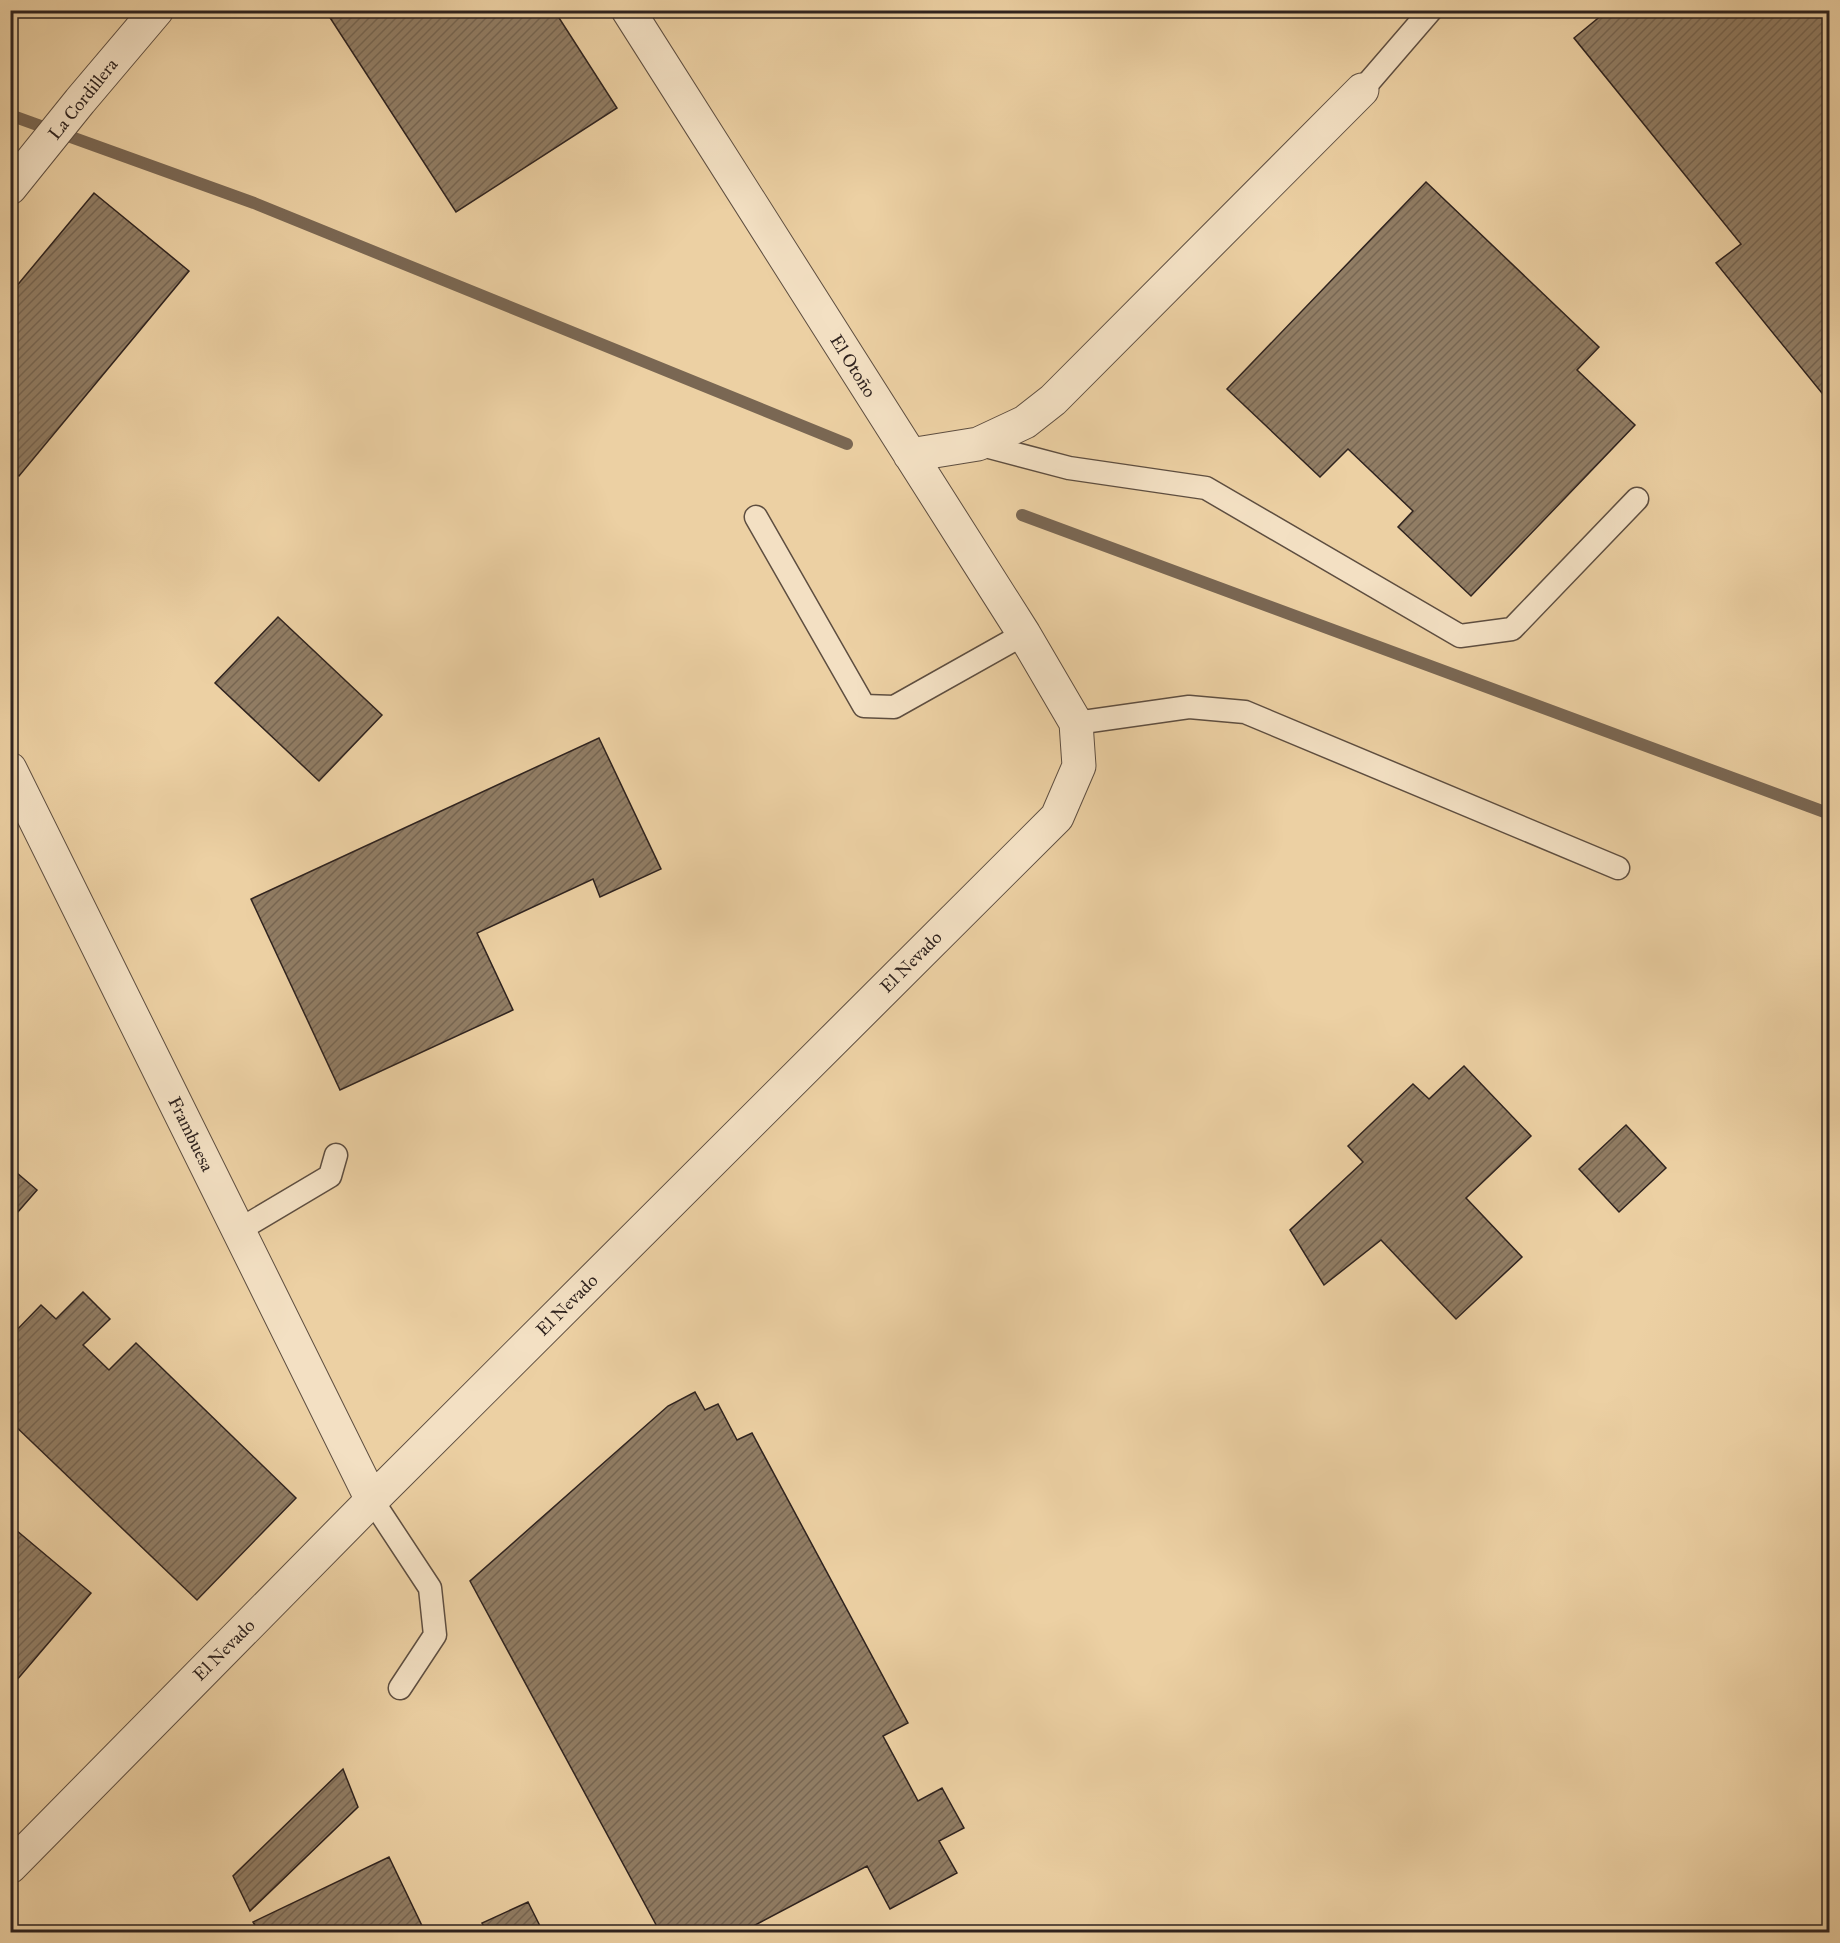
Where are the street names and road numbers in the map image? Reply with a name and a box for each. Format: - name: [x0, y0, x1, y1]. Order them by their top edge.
- street label: La Cordillera: [43, 54, 123, 144]
- street label: El Otoño: [825, 331, 881, 401]
- street label: El Nevado: [875, 926, 947, 998]
- street label: Frambuesa: [163, 1093, 219, 1175]
- street label: El Nevado: [531, 1269, 603, 1341]
- street label: El Nevado: [188, 1614, 260, 1686]

